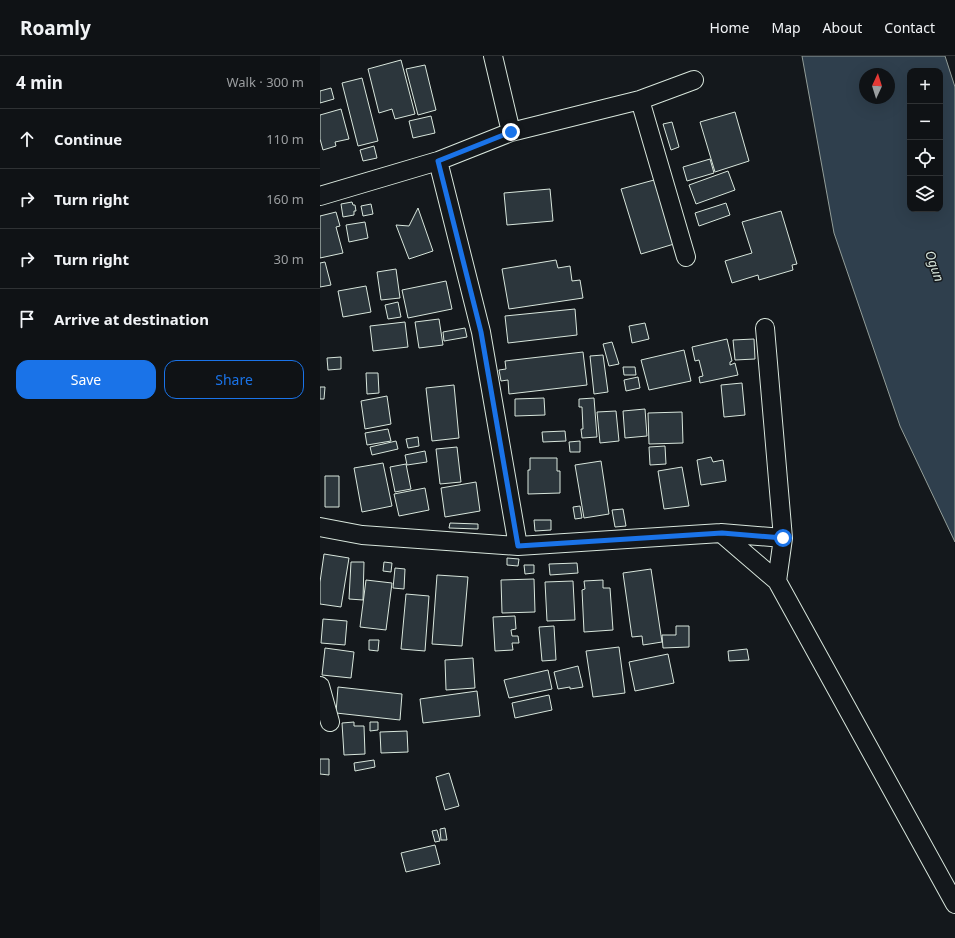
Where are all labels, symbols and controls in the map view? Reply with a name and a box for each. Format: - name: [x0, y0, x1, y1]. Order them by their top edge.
- text: Roamly: [20, 15, 91, 41]
- text: Home: [710, 18, 749, 37]
- text: Map: [771, 18, 801, 37]
- text: About: [823, 18, 862, 37]
- text: Contact: [884, 18, 935, 37]
- north arrow: [859, 68, 895, 104]
- map controls: [907, 68, 943, 212]
- button: +: [907, 68, 943, 104]
- text: 4 min: [16, 71, 63, 94]
- text: Walk · 300 m: [226, 73, 304, 91]
- button: −: [907, 104, 943, 140]
- route end: [502, 123, 520, 141]
- icon: ahead: [16, 128, 38, 150]
- text: Continue: [54, 129, 122, 149]
- text: 110 m: [266, 130, 304, 148]
- button: locate: [907, 140, 943, 176]
- button: layers: [907, 176, 943, 212]
- icon: right: [16, 188, 38, 210]
- text: Turn right: [54, 189, 129, 209]
- text: 160 m: [266, 190, 304, 208]
- icon: right: [16, 248, 38, 270]
- water label: Ogun: [921, 248, 949, 284]
- text: Turn right: [54, 249, 129, 269]
- text: 30 m: [274, 250, 304, 268]
- icon: arrive: [16, 308, 38, 330]
- text: Arrive at destination: [54, 309, 209, 329]
- button: Save: [16, 360, 156, 399]
- button: Share: [164, 360, 304, 399]
- route start: [774, 529, 792, 547]

